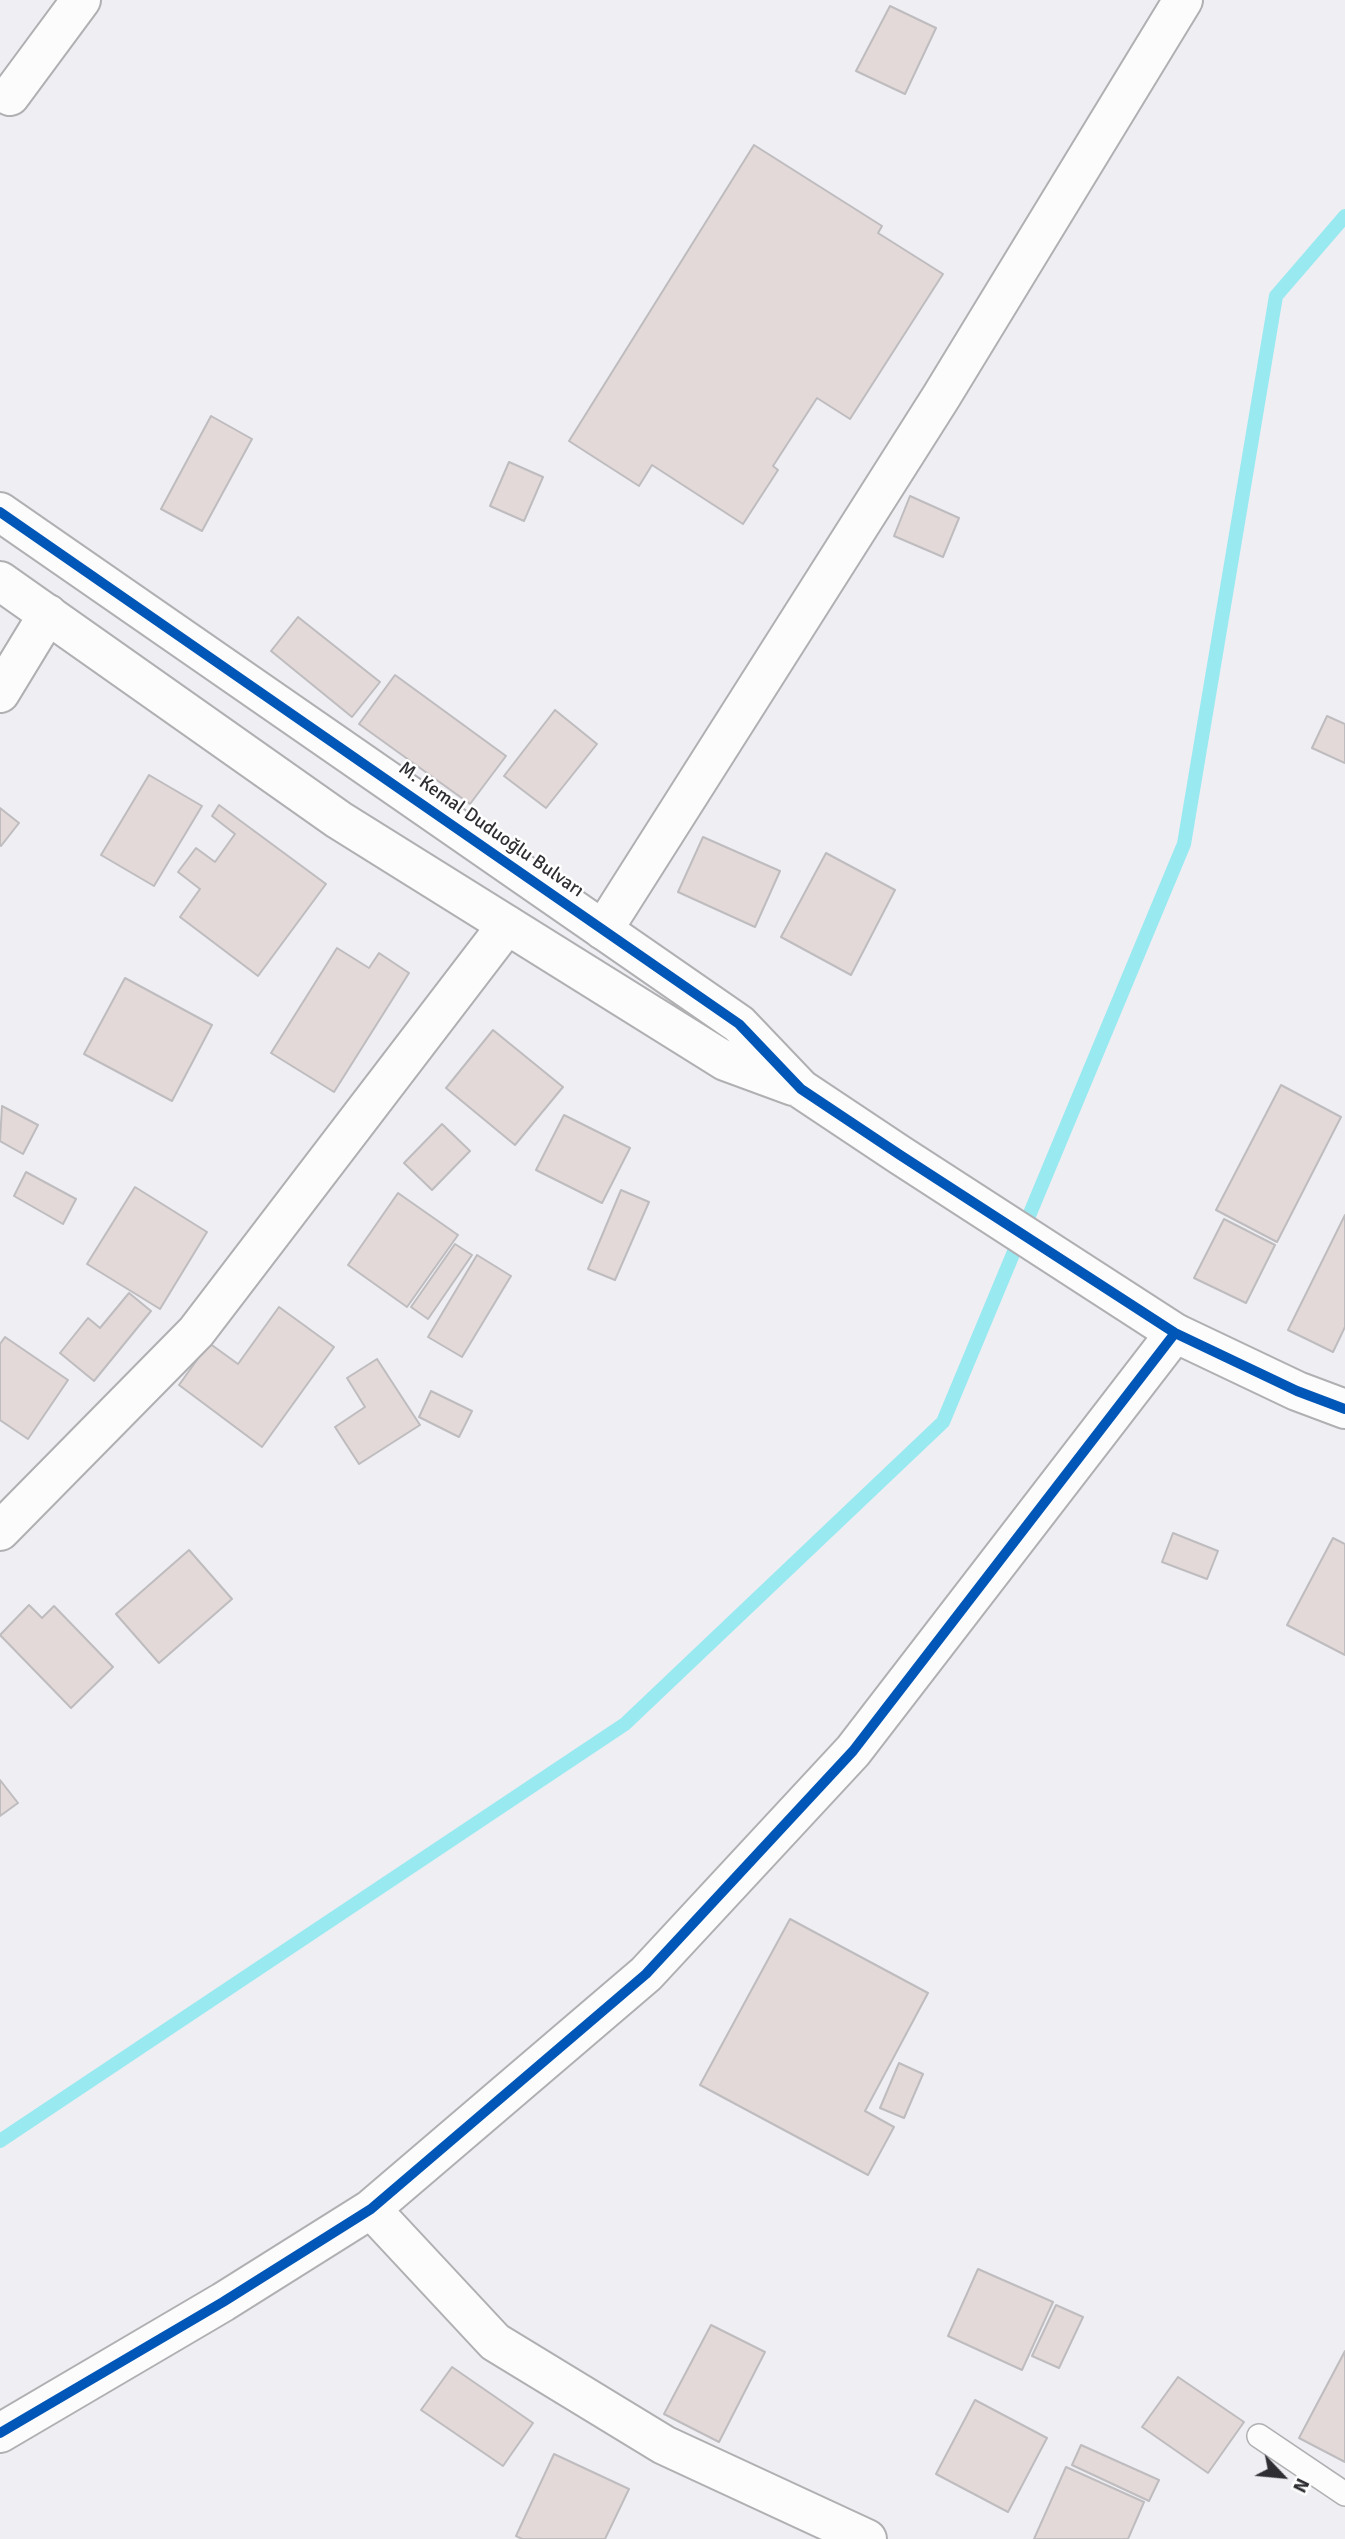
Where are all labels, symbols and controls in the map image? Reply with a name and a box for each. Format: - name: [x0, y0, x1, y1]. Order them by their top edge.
- street label: M. Kemal Duduoğlu Bulvarı: [394, 757, 588, 903]
- north arrow: [1247, 2441, 1317, 2511]
- text: N: [1287, 2474, 1315, 2496]

